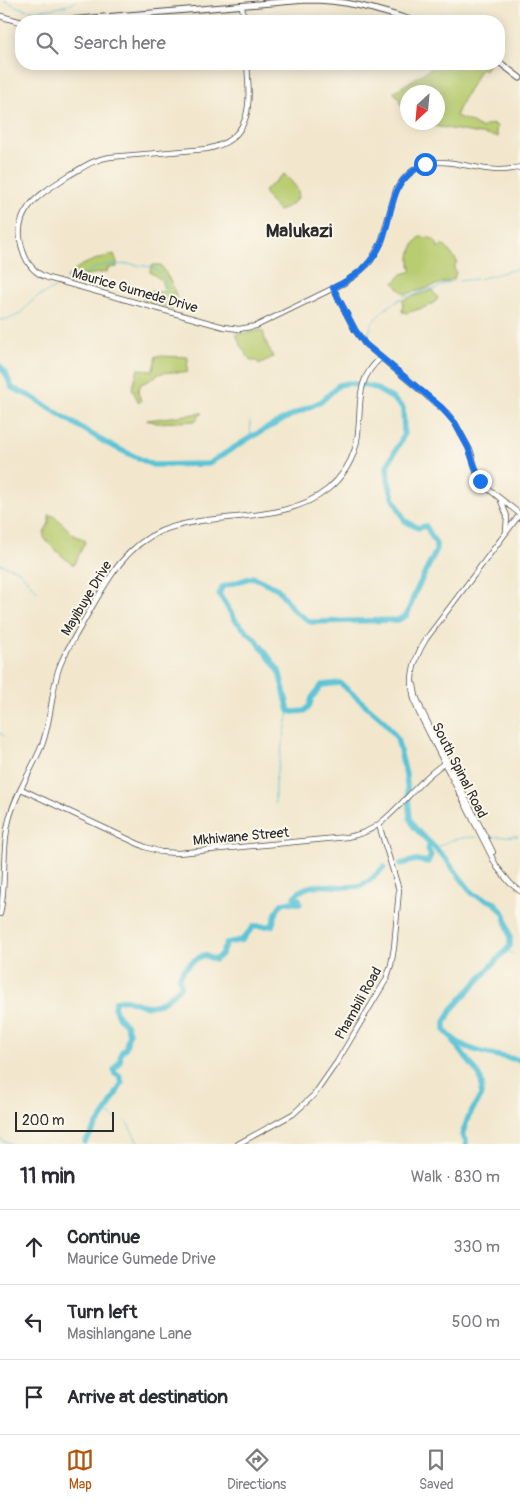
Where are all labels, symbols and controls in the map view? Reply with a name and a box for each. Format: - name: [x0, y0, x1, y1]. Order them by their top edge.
- search box: [15, 15, 505, 70]
- icon: search: [33, 29, 61, 57]
- text: Search here: [73, 31, 166, 55]
- north arrow: [400, 85, 445, 130]
- route start: [414, 153, 437, 176]
- district label: Malukazi: [266, 219, 333, 243]
- street label: Maurice Gumede Drive: [70, 264, 200, 317]
- route end: [469, 470, 492, 493]
- street label: Mayibuye Drive: [57, 558, 116, 639]
- street label: South Spinal Road: [428, 720, 491, 821]
- street label: Mkhiwane Street: [192, 824, 290, 849]
- street label: Phambili Road: [331, 964, 385, 1043]
- scale bar: [15, 1109, 114, 1132]
- text: 200 m: [22, 1112, 64, 1129]
- text: 11 min: [20, 1163, 75, 1190]
- text: Walk · 830 m: [411, 1167, 500, 1187]
- text: Continue: [67, 1225, 140, 1249]
- icon: ahead: [20, 1233, 48, 1261]
- text: 330 m: [454, 1237, 500, 1257]
- text: Maurice Gumede Drive: [67, 1249, 216, 1269]
- text: Turn left: [67, 1300, 137, 1324]
- icon: left: [20, 1308, 48, 1336]
- text: 500 m: [452, 1312, 500, 1332]
- text: Masihlangane Lane: [67, 1324, 192, 1344]
- icon: arrive: [20, 1383, 48, 1411]
- text: Arrive at destination: [67, 1385, 228, 1409]
- tab: Map: [66, 1446, 94, 1493]
- tab: Directions: [227, 1446, 286, 1493]
- tab: Saved: [419, 1446, 454, 1493]

